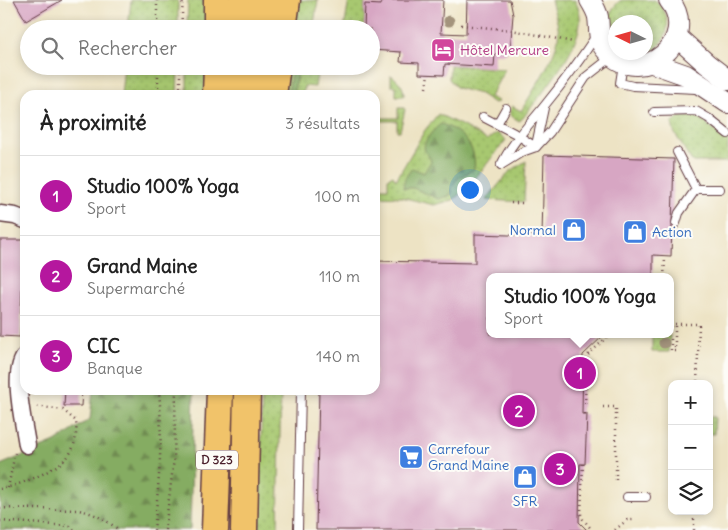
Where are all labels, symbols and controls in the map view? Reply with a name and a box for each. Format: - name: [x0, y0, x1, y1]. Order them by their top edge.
- north arrow: [608, 15, 653, 60]
- search box: [20, 20, 380, 75]
- icon: search: [38, 34, 66, 62]
- text: Rechercher: [78, 36, 177, 60]
- hotel icon: Hôtel Mercure: [430, 37, 456, 63]
- place label: Hôtel Mercure: [460, 41, 549, 59]
- text: À proximité: [40, 109, 147, 136]
- text: 3 résultats: [285, 113, 360, 133]
- text: Studio 100% Yoga: [87, 174, 239, 198]
- your location: [457, 177, 483, 203]
- text: 1: [53, 186, 59, 206]
- text: 100 m: [315, 186, 360, 206]
- text: Sport: [87, 198, 126, 218]
- shop icon: Normal: [561, 217, 587, 243]
- shop icon: Action: [622, 219, 648, 245]
- place label: Normal: [509, 221, 556, 239]
- place label: Action: [652, 223, 692, 241]
- text: Grand Maine: [87, 254, 197, 278]
- text: 2: [52, 266, 60, 286]
- text: 110 m: [319, 266, 360, 286]
- popup: [486, 273, 674, 338]
- text: Supermarché: [87, 278, 185, 298]
- text: Studio 100% Yoga: [504, 284, 656, 308]
- text: Sport: [504, 308, 543, 328]
- text: CIC: [87, 334, 120, 358]
- text: 3: [51, 346, 61, 366]
- text: 140 m: [316, 346, 360, 366]
- pin: 1: [564, 354, 596, 392]
- text: Banque: [87, 358, 143, 378]
- map controls: [668, 380, 713, 515]
- button: +: [668, 380, 713, 425]
- pin: 2: [503, 392, 535, 430]
- button: −: [668, 425, 713, 470]
- place label: Carrefour Grand Maine: [428, 440, 509, 474]
- supermarket icon: Carrefour Grand Maine: [398, 444, 424, 470]
- road number: D 323: [196, 450, 238, 470]
- pin: 3: [544, 450, 576, 488]
- shop icon: SFR: [512, 464, 538, 490]
- button: layers: [668, 470, 713, 515]
- place label: SFR: [513, 492, 537, 510]

